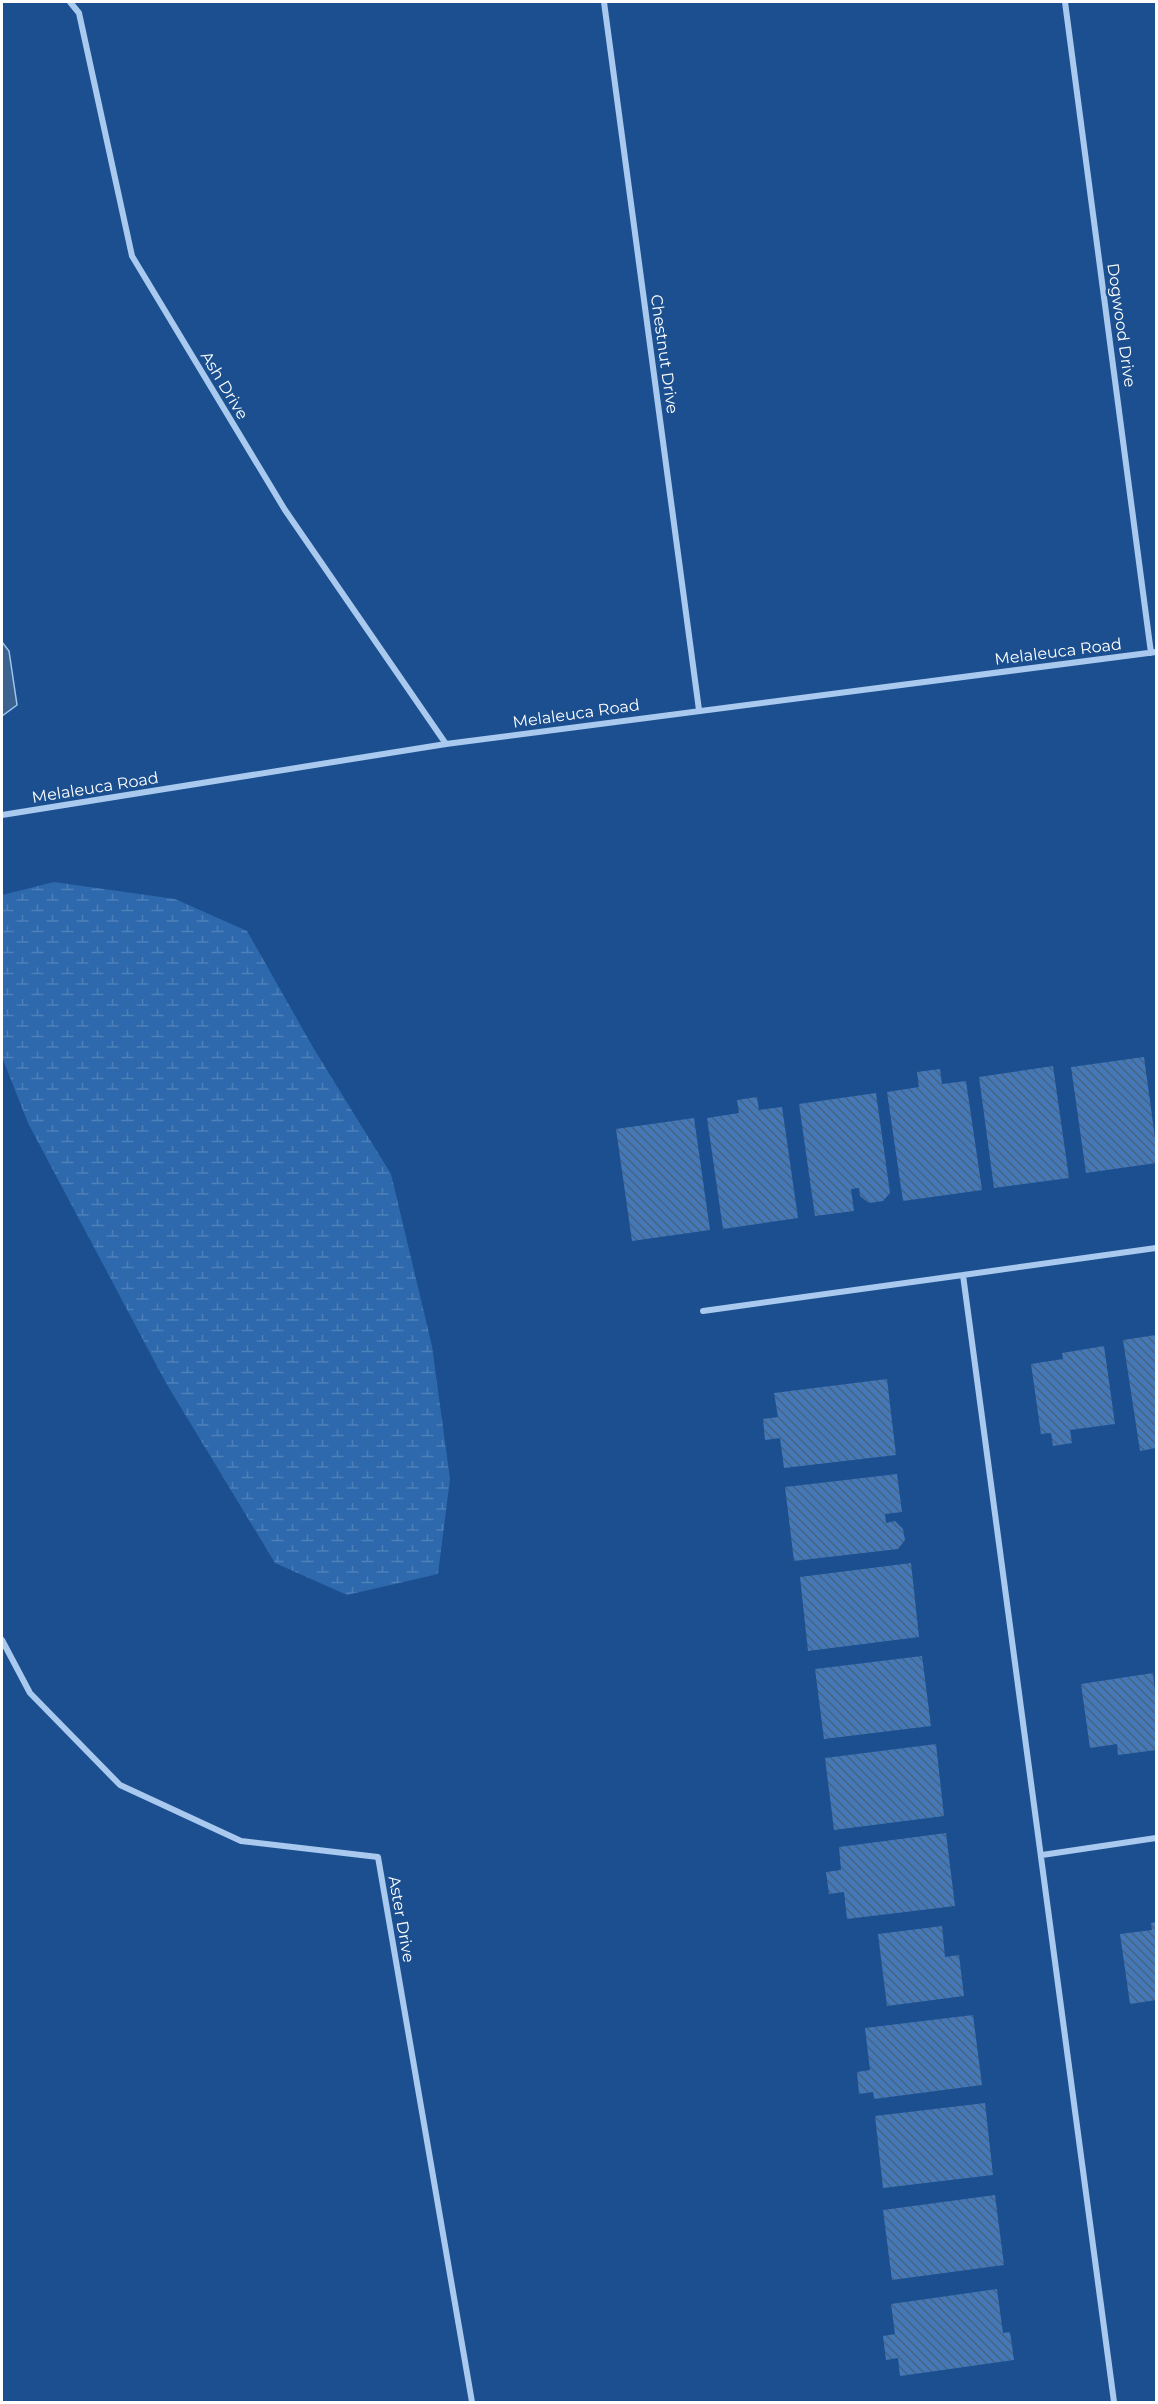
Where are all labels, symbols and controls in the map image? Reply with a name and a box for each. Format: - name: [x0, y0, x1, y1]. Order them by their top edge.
- street label: Dogwood Drive: [1103, 262, 1140, 388]
- street label: Chestnut Drive: [647, 293, 682, 415]
- street label: Ash Drive: [197, 348, 252, 423]
- street label: Melaleuca Road: [993, 634, 1123, 669]
- street label: Melaleuca Road: [511, 695, 641, 732]
- street label: Melaleuca Road: [30, 768, 160, 807]
- street label: Aster Drive: [385, 1874, 418, 1964]

